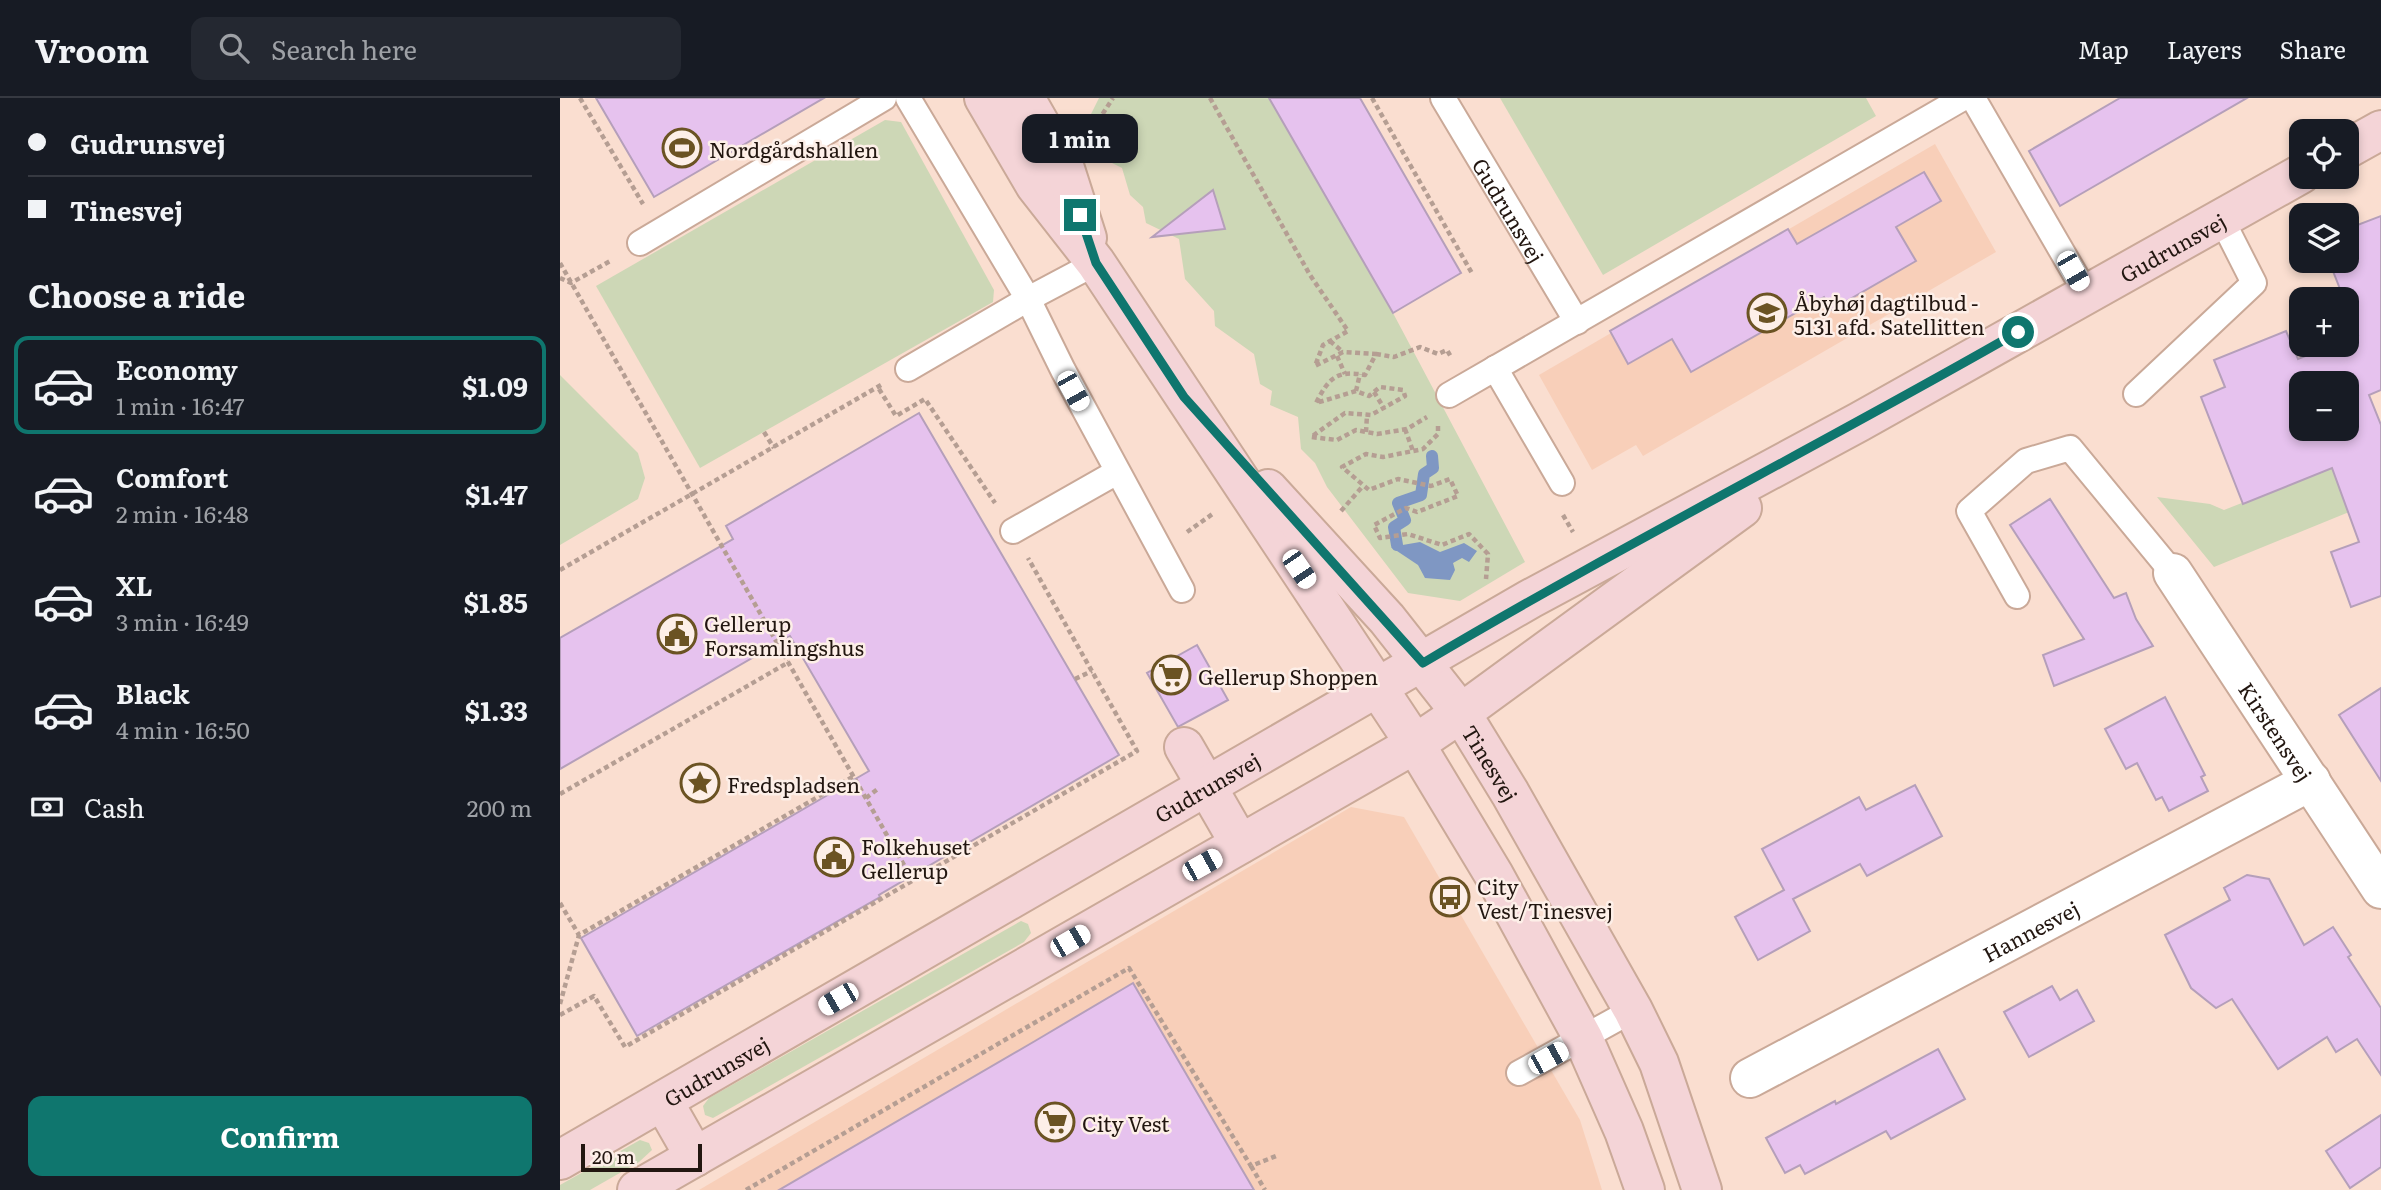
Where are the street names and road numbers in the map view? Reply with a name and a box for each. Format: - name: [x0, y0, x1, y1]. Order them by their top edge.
- street label: Gudrunsvej: [1466, 151, 1553, 268]
- street label: Gudrunsvej: [2113, 204, 2231, 289]
- street label: Kirstensvej: [2233, 675, 2321, 787]
- street label: Tinesvej: [1456, 718, 1527, 807]
- street label: Gudrunsvej: [1148, 743, 1265, 829]
- street label: Hannesvej: [1976, 891, 2084, 968]
- street label: Gudrunsvej: [657, 1027, 774, 1113]

